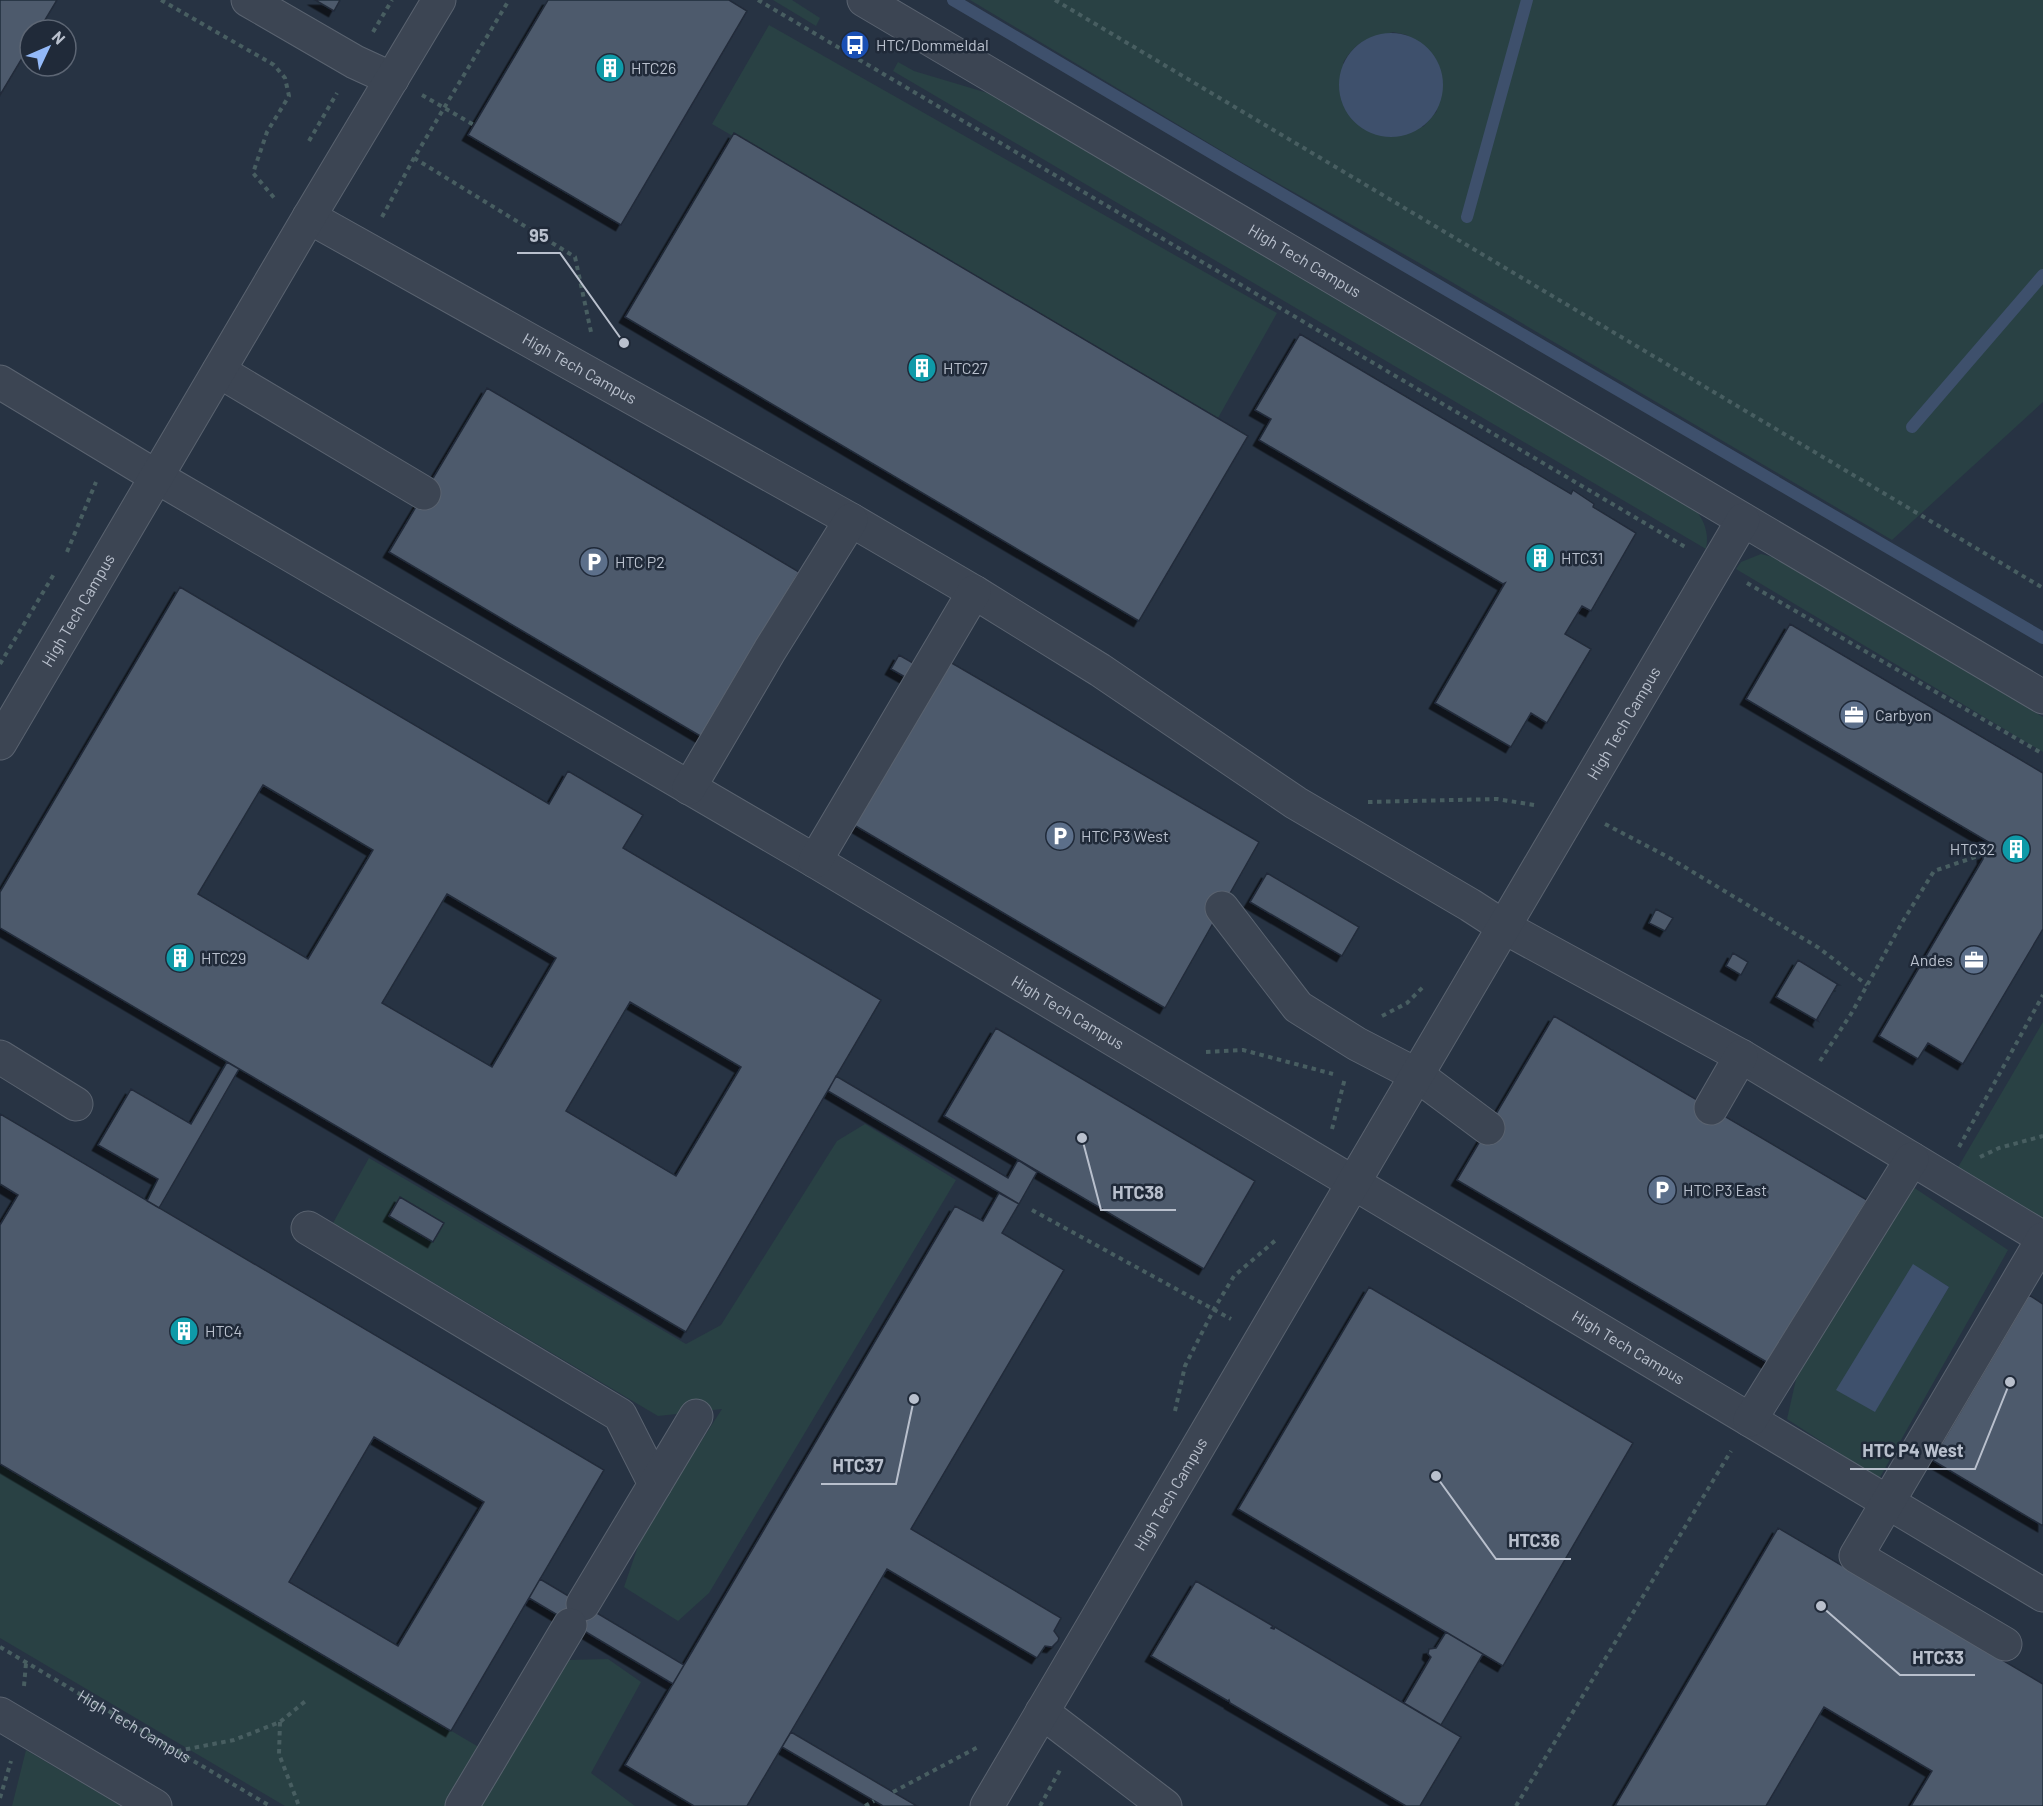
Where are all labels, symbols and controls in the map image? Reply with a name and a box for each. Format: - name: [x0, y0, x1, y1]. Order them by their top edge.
- north arrow: [18, 18, 78, 78]
- text: N: [49, 27, 70, 48]
- bus stop icon: HTC/Dommeldal: [839, 29, 871, 61]
- place label: HTC/Dommeldal: [876, 35, 989, 54]
- building icon: HTC26: [594, 52, 626, 84]
- place label: HTC26: [631, 58, 676, 77]
- callout: 95: [517, 217, 560, 253]
- street label: High Tech Campus: [1245, 219, 1365, 301]
- text: 95: [529, 224, 549, 246]
- street label: High Tech Campus: [519, 328, 640, 407]
- building icon: HTC27: [906, 352, 938, 384]
- place label: HTC27: [943, 358, 988, 377]
- building icon: HTC31: [1524, 542, 1556, 574]
- parking icon: HTC P2: [578, 546, 610, 578]
- place label: HTC31: [1561, 548, 1603, 567]
- street label: High Tech Campus: [37, 550, 118, 670]
- place label: HTC P2: [615, 552, 665, 571]
- street label: High Tech Campus: [1583, 663, 1664, 783]
- office icon: Carbyon: [1838, 699, 1870, 731]
- place label: Carbyon: [1875, 705, 1932, 724]
- parking icon: HTC P3 West: [1044, 820, 1076, 852]
- place label: HTC P3 West: [1081, 826, 1169, 845]
- building icon: HTC32: [2000, 833, 2032, 865]
- place label: HTC32: [1950, 839, 1995, 858]
- building icon: HTC29: [164, 942, 196, 974]
- office icon: Andes: [1958, 944, 1990, 976]
- place label: HTC29: [201, 948, 246, 967]
- place label: Andes: [1910, 950, 1953, 969]
- street label: High Tech Campus: [1008, 971, 1128, 1053]
- callout: HTC38: [1101, 1174, 1176, 1210]
- parking icon: HTC P3 East: [1646, 1174, 1678, 1206]
- place label: HTC P3 East: [1683, 1180, 1767, 1199]
- text: HTC38: [1112, 1181, 1164, 1203]
- street label: High Tech Campus: [1569, 1306, 1688, 1388]
- building icon: HTC4: [168, 1315, 200, 1347]
- place label: HTC4: [205, 1321, 242, 1340]
- callout: HTC P4 West: [1850, 1433, 1975, 1469]
- street label: High Tech Campus: [1129, 1434, 1211, 1554]
- text: HTC P4 West: [1862, 1439, 1964, 1461]
- callout: HTC37: [821, 1448, 896, 1484]
- text: HTC37: [833, 1454, 884, 1476]
- callout: HTC36: [1496, 1523, 1571, 1559]
- text: HTC36: [1508, 1529, 1560, 1551]
- callout: HTC33: [1900, 1639, 1975, 1675]
- text: HTC33: [1912, 1646, 1964, 1668]
- street label: High Tech Campus: [75, 1685, 195, 1766]

